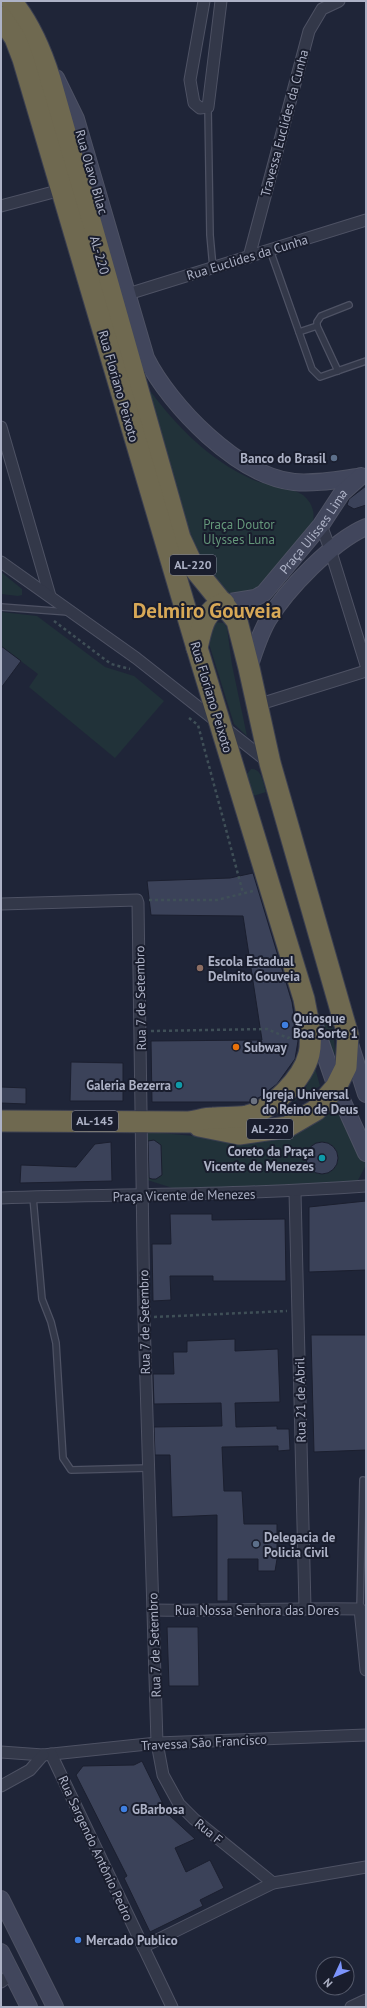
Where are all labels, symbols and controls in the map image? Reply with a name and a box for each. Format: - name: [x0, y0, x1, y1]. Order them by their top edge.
- street label: Travessa Euclides da Cunha: [257, 48, 312, 199]
- street label: Rua Olavo Bilac: [71, 128, 112, 217]
- street label: Rua Euclides da Cunha: [184, 231, 310, 284]
- street label: AL-220: [86, 234, 113, 276]
- street label: Rua Floriano Peixoto: [94, 328, 143, 444]
- place label: Banco do Brasil: [240, 450, 326, 467]
- marker: Banco do Brasil: [329, 453, 339, 463]
- street label: Praça Ulisses Lima: [276, 484, 351, 577]
- park label: Praça Doutor Ulysses Luna: [203, 516, 275, 548]
- road number: AL-220: [170, 555, 216, 575]
- district label: Delmiro Gouveia: [133, 597, 281, 624]
- street label: Rua Floriano Peixoto: [187, 639, 237, 755]
- street label: Rua 7 de Setembro: [131, 945, 150, 1051]
- place label: Escola Estadual Delmito Gouveia: [208, 953, 300, 985]
- marker: Escola Estadual Delmito Gouveia: [195, 963, 205, 973]
- place label: Quiosque Boa Sorte 1: [293, 1010, 358, 1042]
- marker: Quiosque Boa Sorte 1: [280, 1020, 290, 1030]
- place label: Subway: [244, 1039, 288, 1056]
- marker: Subway: [231, 1042, 241, 1052]
- place label: Galeria Bezerra: [86, 1077, 171, 1094]
- marker: Galeria Bezerra: [174, 1080, 184, 1090]
- place label: Igreja Universal do Reino de Deus: [262, 1086, 359, 1118]
- marker: Igreja Universal do Reino de Deus: [249, 1096, 259, 1106]
- road number: AL-145: [72, 1111, 118, 1131]
- road number: AL-220: [247, 1119, 293, 1139]
- place label: Coreto da Praça Vicente de Menezes: [203, 1143, 315, 1175]
- marker: Coreto da Praça Vicente de Menezes: [317, 1153, 327, 1163]
- street label: Praça Vicente de Menezes: [112, 1186, 256, 1205]
- street label: Rua 7 de Setembro: [135, 1269, 154, 1375]
- street label: Rua 21 de Abril: [291, 1357, 310, 1443]
- place label: Delegacia de Policia Civil: [264, 1529, 336, 1561]
- marker: Delegacia de Policia Civil: [251, 1539, 261, 1549]
- street label: Rua 7 de Setembro: [144, 1592, 165, 1698]
- street label: Rua Nossa Senhora das Dores: [175, 1602, 339, 1619]
- street label: Travessa São Francisco: [141, 1731, 267, 1754]
- street label: Rua Sargendo Antônio Pedro: [54, 1773, 137, 1924]
- place label: GBarbosa: [132, 1801, 185, 1818]
- marker: GBarbosa: [119, 1804, 129, 1814]
- street label: Rua F: [191, 1815, 226, 1848]
- place label: Mercado Publico: [86, 1932, 178, 1949]
- marker: Mercado Publico: [73, 1935, 83, 1945]
- north arrow: [315, 1956, 355, 1996]
- text: N: [320, 1975, 335, 1990]

